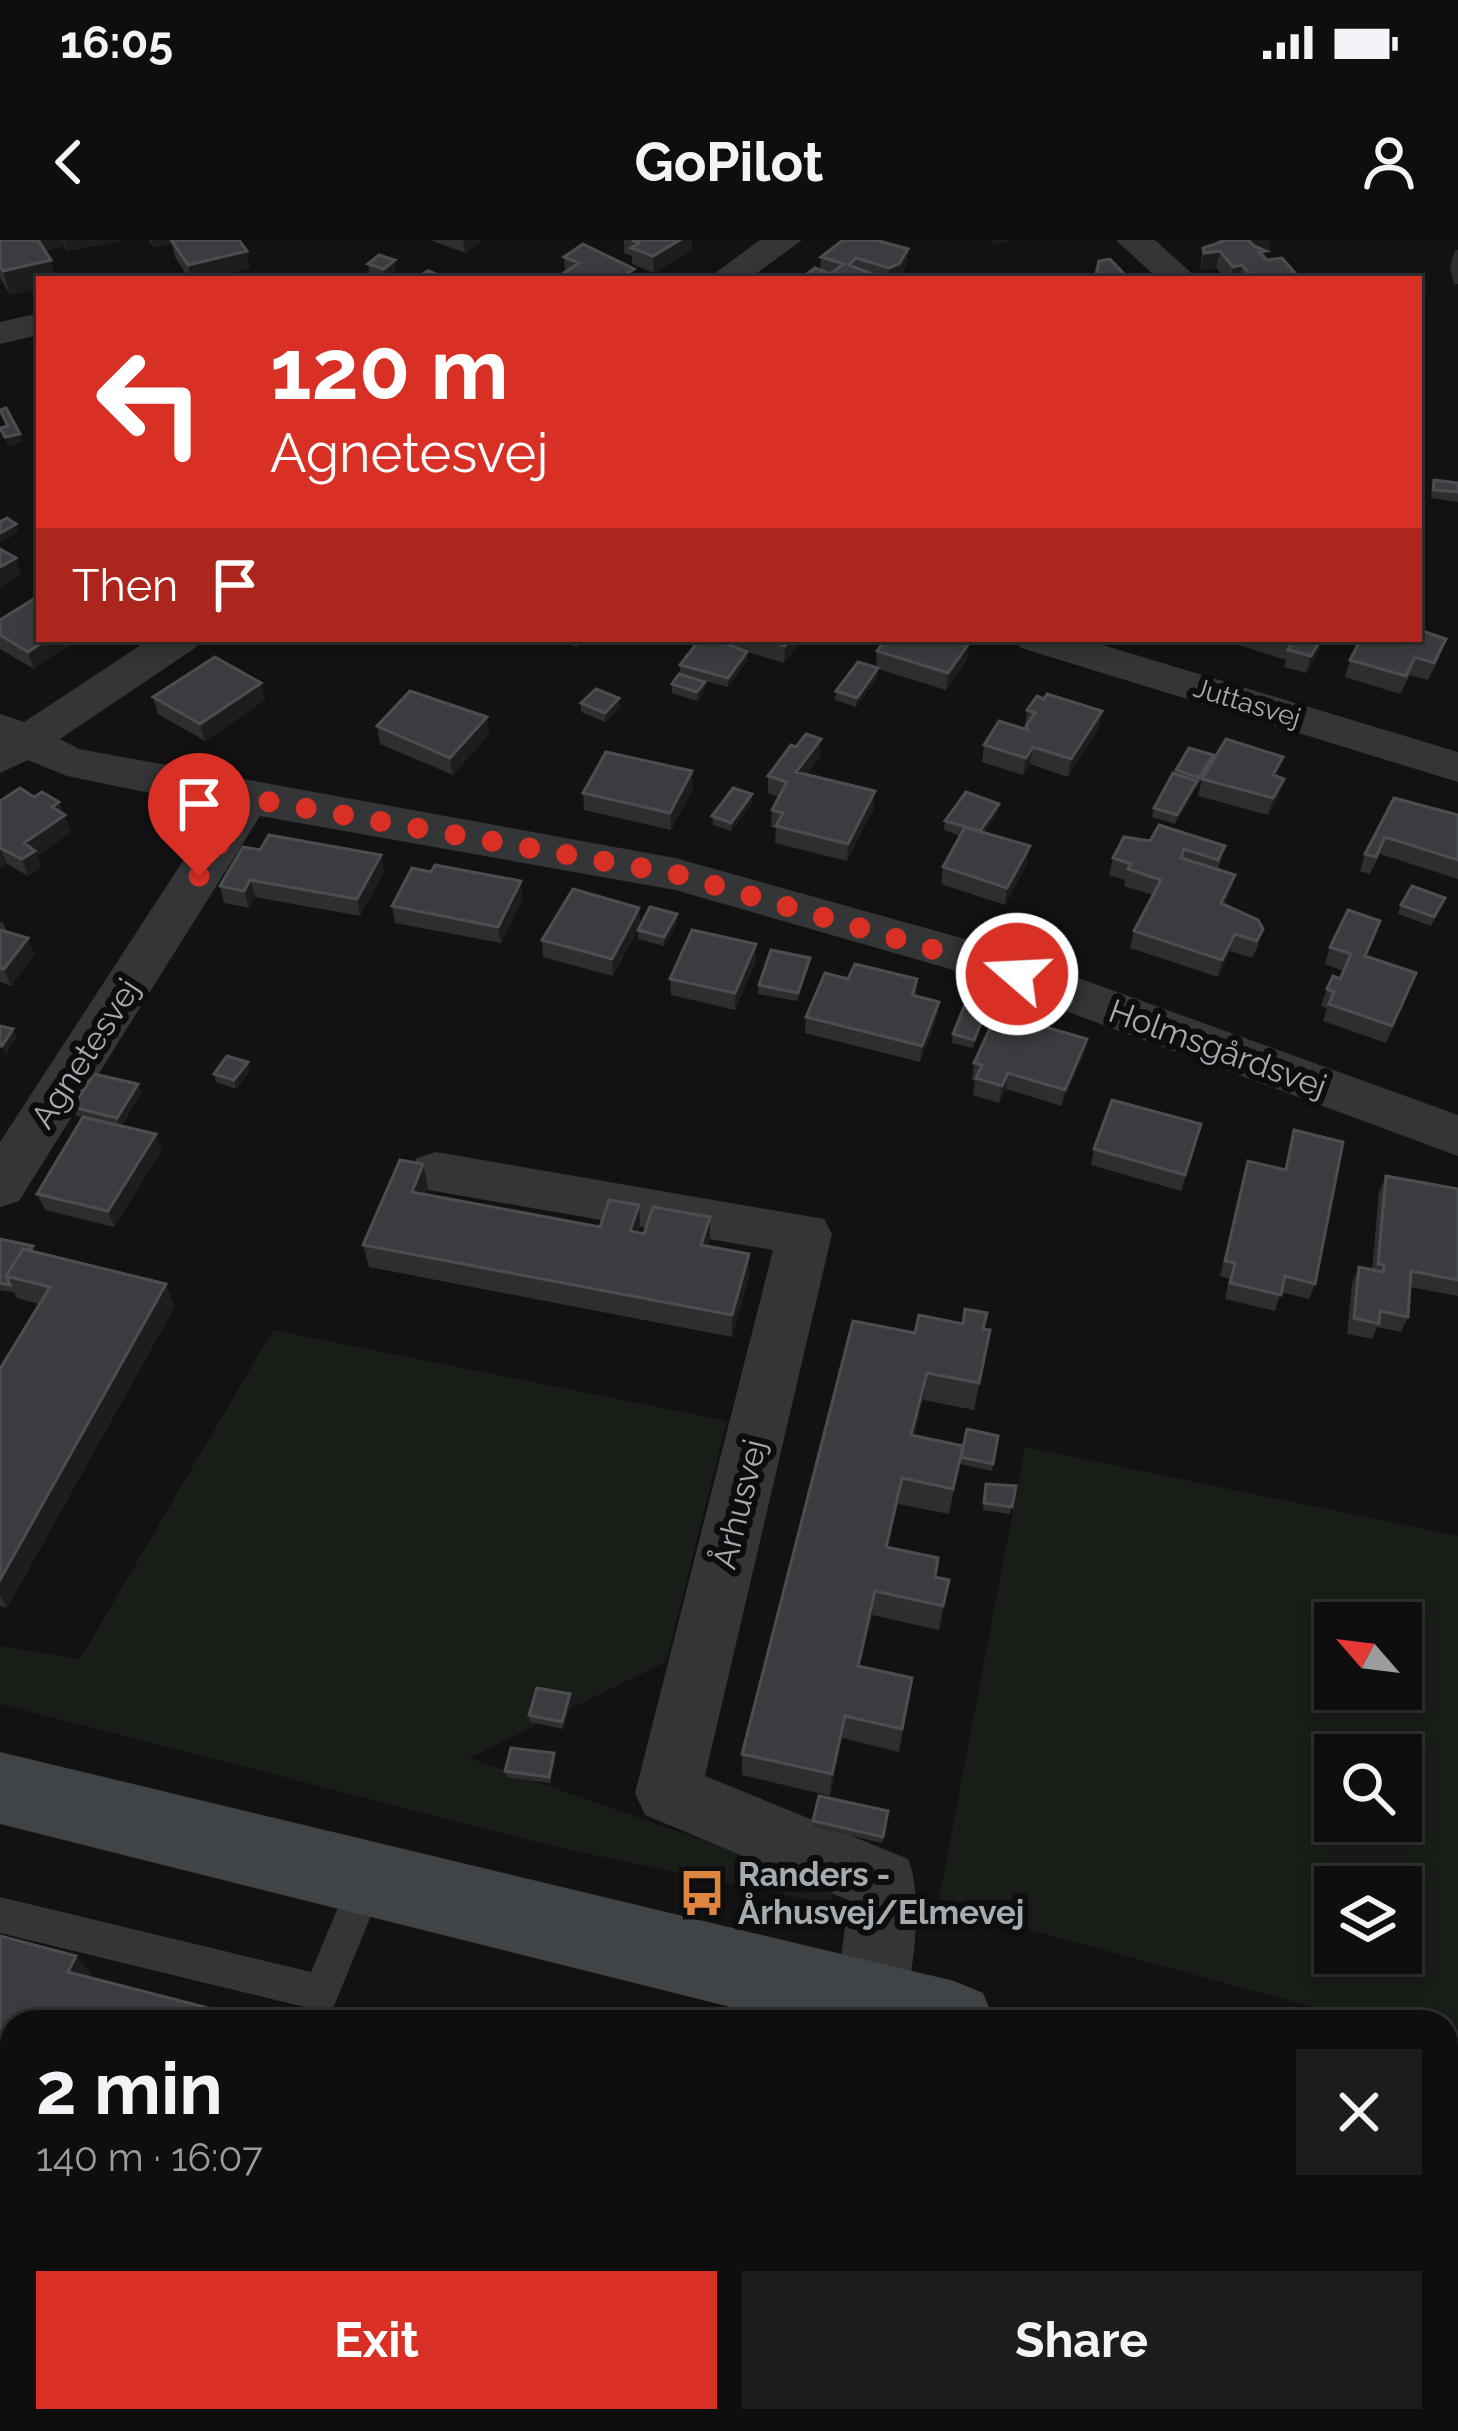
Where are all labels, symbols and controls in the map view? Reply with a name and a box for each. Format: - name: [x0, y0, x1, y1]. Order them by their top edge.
- text: 16:05: [60, 16, 173, 69]
- icon: back: [36, 129, 102, 195]
- icon: person: [1356, 129, 1422, 195]
- text: GoPilot: [635, 130, 823, 194]
- text: 120 m: [270, 320, 509, 419]
- icon: left: [72, 324, 228, 480]
- text: Agnetesvej: [270, 421, 548, 485]
- icon: arrive: [202, 552, 268, 618]
- text: Then: [72, 559, 178, 612]
- street label: Juttasvej: [1190, 672, 1304, 733]
- pin: [148, 753, 250, 876]
- icon: arrive: [166, 771, 232, 837]
- position arrow: [954, 911, 1080, 1037]
- street label: Agnetesvej: [23, 971, 148, 1135]
- street label: Holmsgårdsvej: [1104, 991, 1332, 1106]
- street label: Århusvej: [704, 1435, 774, 1573]
- north arrow: [1314, 1602, 1422, 1710]
- map controls: [1314, 1602, 1422, 1974]
- button: search: [1314, 1734, 1422, 1842]
- place label: Randers - Århusvej/Elmevej: [738, 1855, 1024, 1932]
- button: layers: [1314, 1866, 1422, 1974]
- bus stop icon: Randers - Århusvej/Elmevej: [677, 1868, 727, 1918]
- text: 2 min: [36, 2046, 223, 2131]
- button: close: [1296, 2049, 1422, 2175]
- text: 140 m · 16:07: [36, 2134, 263, 2180]
- button: Exit: [36, 2271, 717, 2409]
- button: Share: [741, 2271, 1422, 2409]

